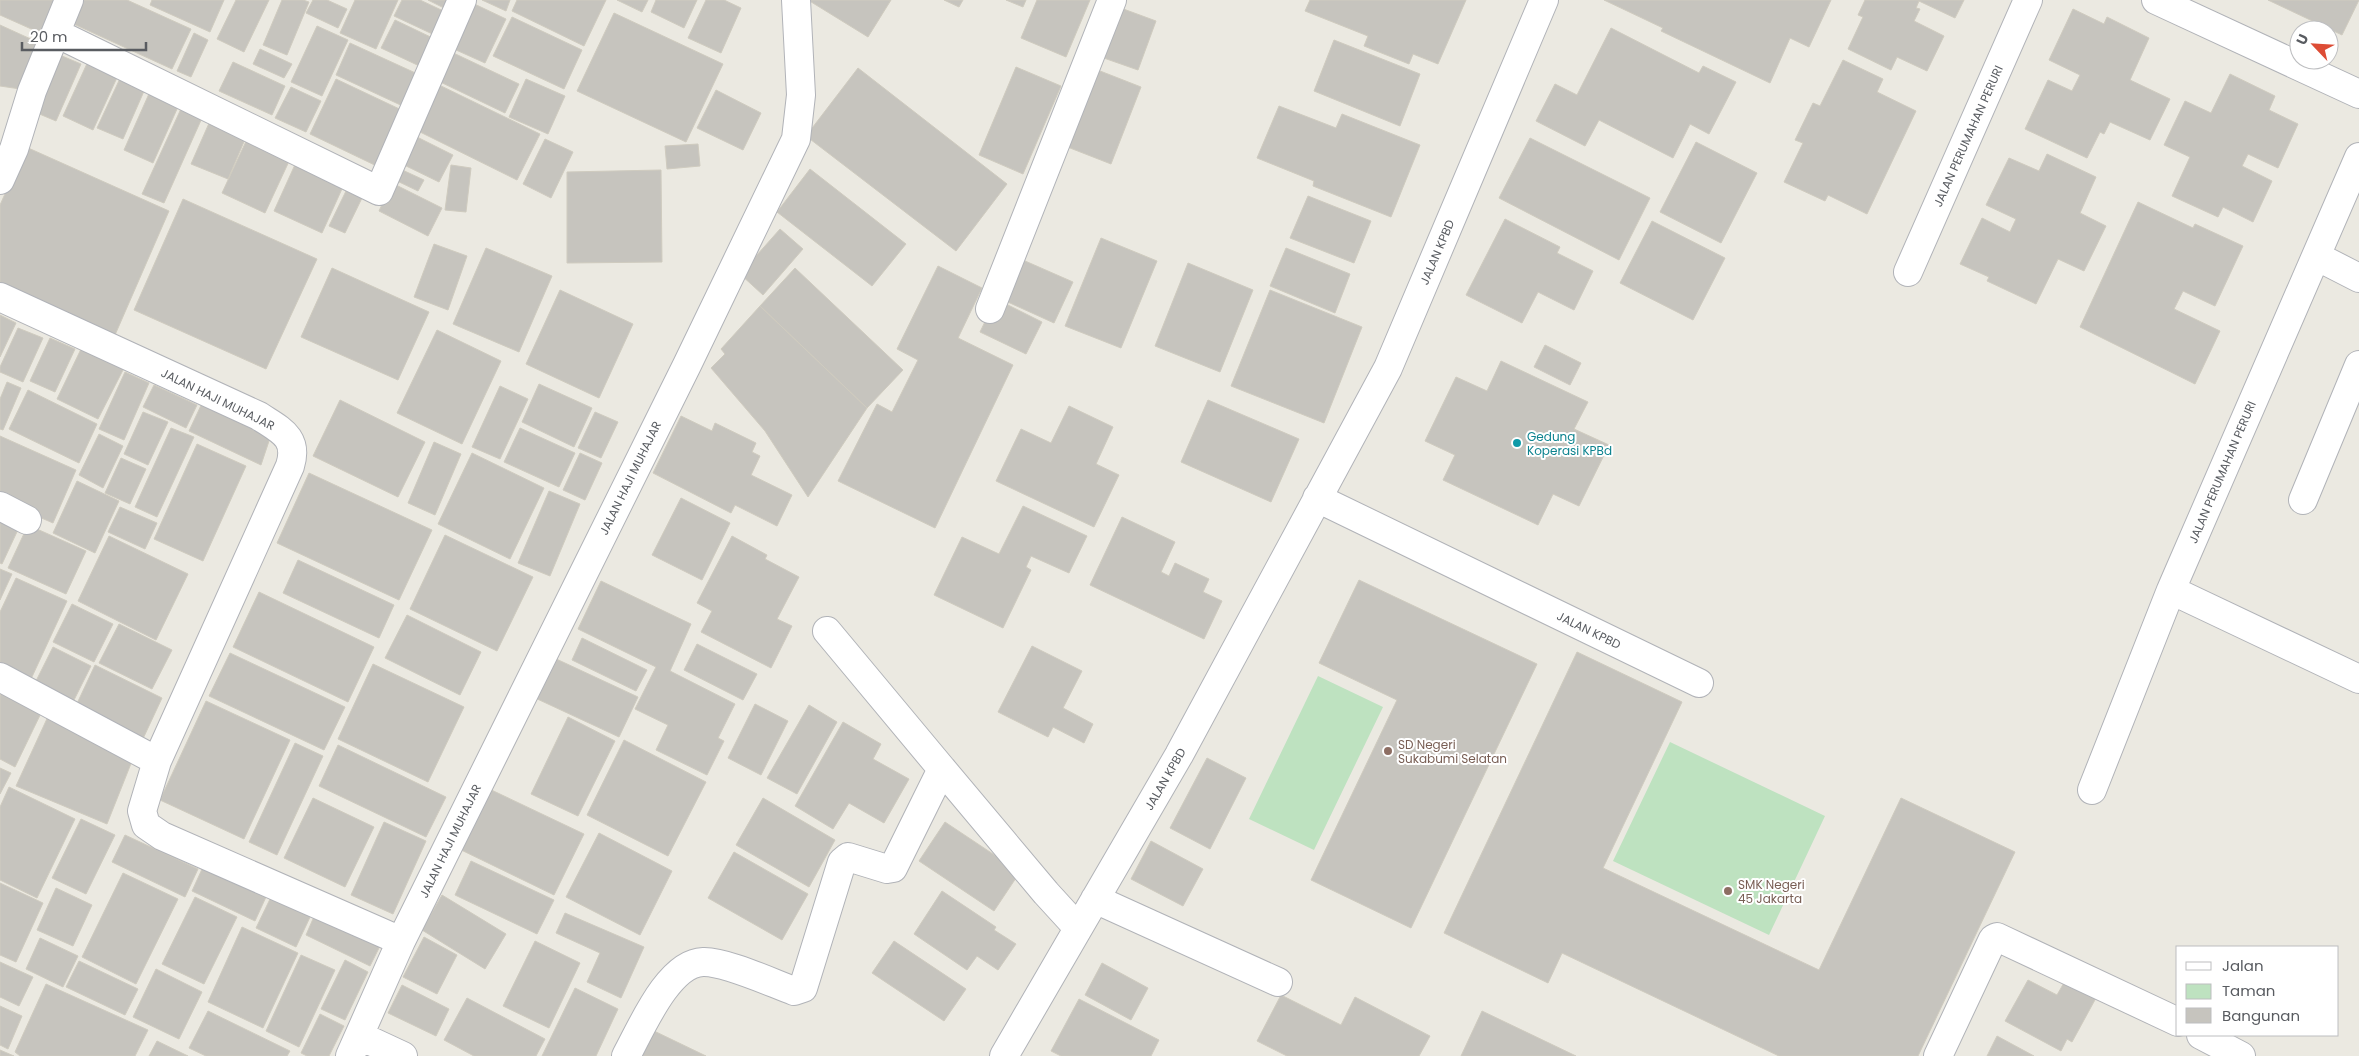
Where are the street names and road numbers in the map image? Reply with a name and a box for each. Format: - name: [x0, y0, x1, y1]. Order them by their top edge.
- street label: JALAN PERUMAHAN PERURI: [1929, 63, 2007, 209]
- street label: JALAN KPBD: [1416, 217, 1458, 287]
- street label: JALAN HAJI MUHAJAR: [158, 364, 278, 434]
- street label: JALAN PERUMAHAN PERURI: [2184, 398, 2260, 546]
- street label: JALAN HAJI MUHAJAR: [595, 418, 665, 538]
- street label: JALAN KPBD: [1554, 607, 1624, 653]
- street label: JALAN KPBD: [1140, 745, 1190, 813]
- street label: JALAN HAJI MUHAJAR: [415, 781, 485, 901]

